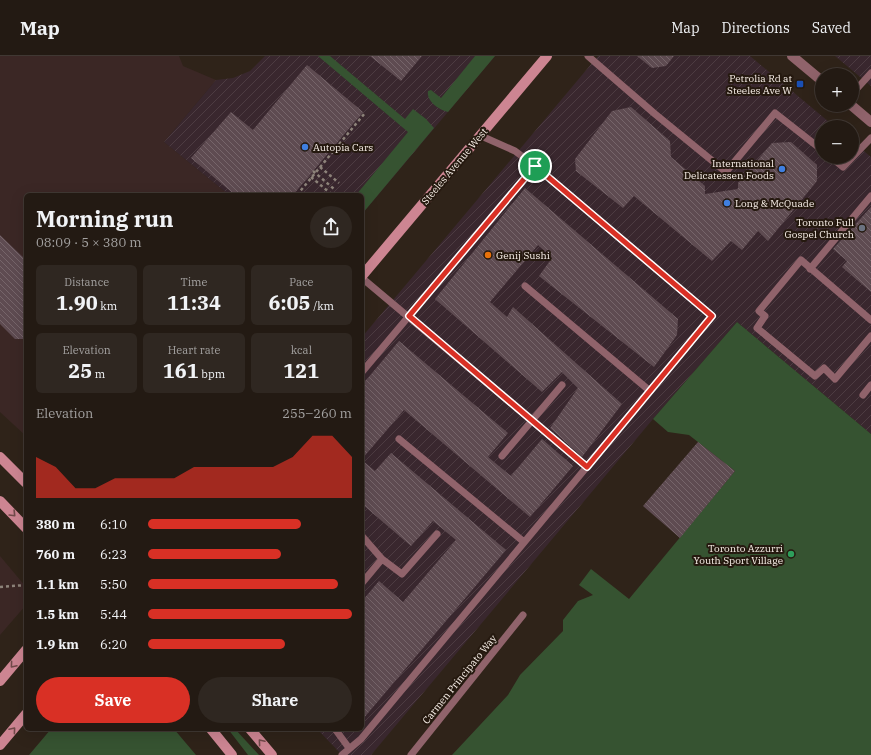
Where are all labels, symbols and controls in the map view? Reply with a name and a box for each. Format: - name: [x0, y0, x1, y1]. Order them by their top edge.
- text: Map: [20, 16, 60, 40]
- text: Map: [671, 19, 700, 37]
- text: Directions: [722, 19, 790, 37]
- text: Saved: [812, 19, 851, 37]
- map controls: [815, 68, 859, 164]
- button: +: [815, 68, 859, 112]
- place label: Petrolia Rd at Steeles Ave W: [727, 72, 792, 97]
- marker: Petrolia Rd at Steeles Ave W: [795, 79, 805, 89]
- button: −: [815, 120, 859, 164]
- street label: Steeles Avenue West: [419, 125, 491, 207]
- place label: Autopia Cars: [313, 141, 373, 154]
- marker: Autopia Cars: [300, 142, 310, 152]
- pin: [518, 149, 552, 183]
- icon: arrive: [524, 155, 546, 177]
- place label: International Delicatessen Foods: [684, 157, 774, 182]
- marker: International Delicatessen Foods: [777, 164, 787, 174]
- place label: Long & McQuade: [735, 197, 814, 210]
- marker: Long & McQuade: [722, 198, 732, 208]
- text: Morning run: [36, 204, 174, 233]
- button: share: [310, 206, 352, 248]
- place label: Toronto Full Gospel Church: [785, 216, 854, 241]
- marker: Toronto Full Gospel Church: [857, 223, 867, 233]
- text: 08:09 · 5 × 380 m: [36, 234, 142, 251]
- place label: Genij Sushi: [496, 249, 550, 262]
- marker: Genij Sushi: [483, 250, 493, 260]
- text: Distance: [64, 275, 109, 289]
- text: Time: [180, 275, 208, 289]
- text: Pace: [289, 275, 313, 289]
- text: 1.90: [56, 289, 98, 316]
- text: 11:34: [167, 289, 221, 316]
- text: 6:05: [269, 289, 311, 316]
- text: km: [98, 299, 117, 313]
- text: /km: [311, 299, 334, 313]
- text: Elevation: [62, 343, 111, 357]
- text: Heart rate: [168, 343, 220, 357]
- text: kcal: [291, 343, 312, 357]
- text: 25: [68, 357, 92, 384]
- text: 161: [163, 357, 199, 384]
- text: 121: [283, 357, 319, 384]
- text: m: [92, 367, 105, 381]
- text: bpm: [199, 367, 225, 381]
- text: Elevation: [36, 405, 93, 422]
- text: 255–260 m: [282, 405, 352, 422]
- one-way arrow: [8, 510, 15, 517]
- text: 380 m: [36, 516, 75, 533]
- text: 6:10: [100, 516, 127, 533]
- place label: Toronto Azzurri Youth Sport Village: [694, 542, 783, 567]
- text: 760 m: [36, 546, 75, 563]
- text: 6:23: [100, 546, 127, 563]
- marker: Toronto Azzurri Youth Sport Village: [786, 549, 796, 559]
- text: 1.1 km: [36, 576, 79, 593]
- text: 5:50: [100, 576, 127, 593]
- text: 1.5 km: [36, 606, 79, 623]
- text: 5:44: [100, 606, 127, 623]
- street label: Carmen Principato Way: [419, 632, 500, 727]
- text: 1.9 km: [36, 636, 79, 653]
- text: 6:20: [100, 636, 127, 653]
- one-way arrow: [10, 660, 18, 668]
- button: Save: [36, 677, 190, 723]
- button: Share: [198, 677, 352, 723]
- one-way arrow: [8, 727, 15, 734]
- one-way arrow: [259, 739, 266, 747]

